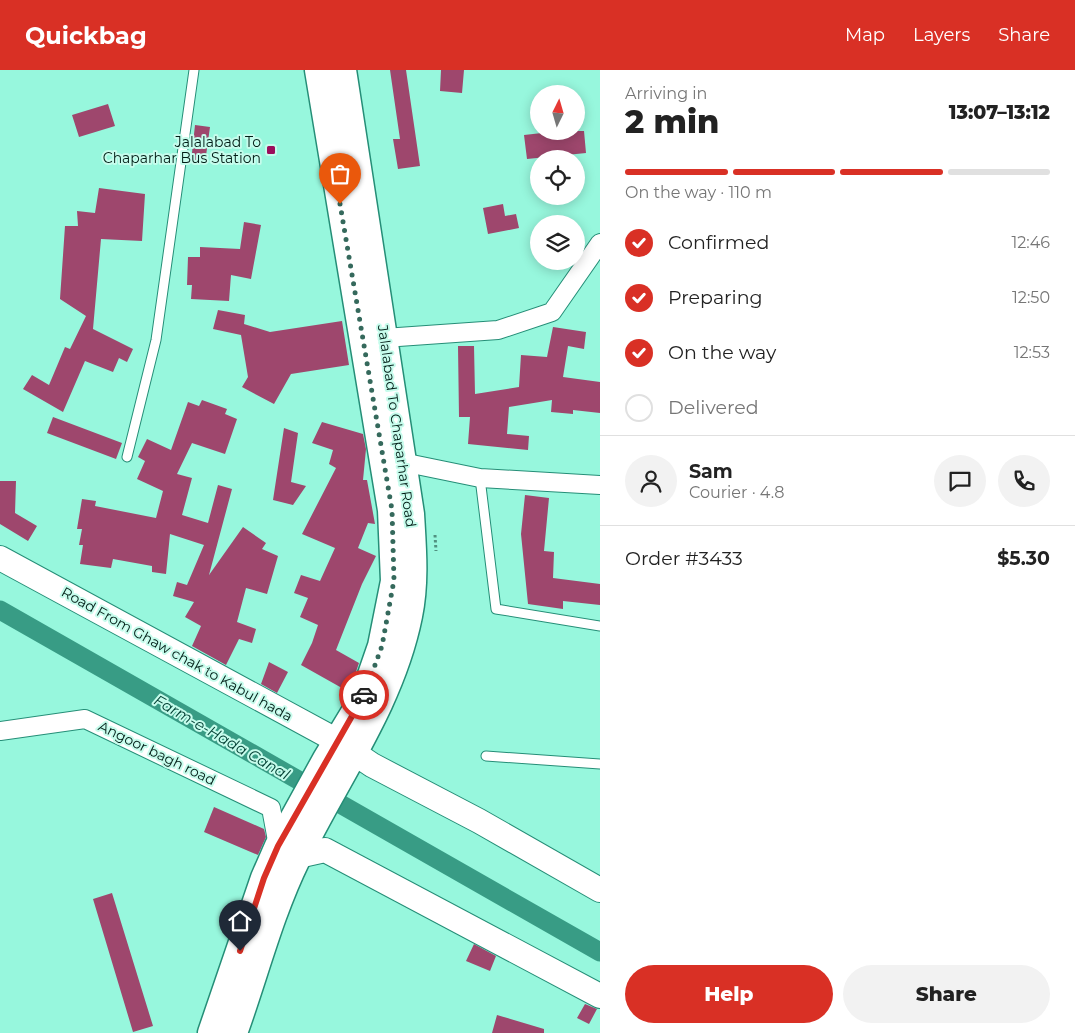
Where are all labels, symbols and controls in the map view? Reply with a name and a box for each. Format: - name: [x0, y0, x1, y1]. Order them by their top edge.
- text: Quickbag: [25, 21, 147, 50]
- text: Map: [845, 24, 885, 46]
- text: Layers: [913, 24, 970, 46]
- text: Share: [998, 24, 1050, 46]
- text: Arriving in: [625, 84, 707, 103]
- north arrow: [530, 85, 585, 140]
- map controls: [530, 85, 585, 270]
- text: 13:07–13:12: [949, 101, 1050, 124]
- text: 2 min: [625, 102, 719, 141]
- place label: Jalalabad To Chaparhar Bus Station: [103, 133, 261, 167]
- marker: Jalalabad To Chaparhar Bus Station: [265, 144, 277, 156]
- button: locate: [530, 150, 585, 205]
- pin: [319, 153, 361, 204]
- icon: bag: [326, 160, 354, 188]
- text: On the way · 110 m: [625, 183, 772, 202]
- button: layers: [530, 215, 585, 270]
- icon: check: [625, 229, 653, 257]
- text: Confirmed: [668, 231, 769, 254]
- text: 12:46: [1011, 233, 1050, 252]
- icon: check: [625, 284, 653, 312]
- text: Preparing: [668, 286, 763, 309]
- text: 12:50: [1012, 288, 1050, 307]
- street label: Jalalabad To Chaparhar Road: [374, 323, 420, 528]
- icon: check: [625, 339, 653, 367]
- text: On the way: [668, 341, 776, 364]
- text: 12:53: [1014, 343, 1050, 362]
- text: Delivered: [668, 396, 759, 419]
- button: person: [625, 455, 677, 507]
- button: chat: [934, 455, 986, 507]
- button: phone: [998, 455, 1050, 507]
- text: Sam: [689, 460, 733, 483]
- text: Courier · 4.8: [689, 483, 785, 502]
- text: Order #3433: [625, 547, 743, 570]
- text: $5.30: [997, 547, 1050, 570]
- street label: Road From Ghaw chak to Kabul hada: [58, 583, 296, 725]
- courier: [339, 670, 389, 720]
- icon: car: [350, 681, 378, 709]
- water label: Farm-e-Hada Canal: [151, 690, 293, 784]
- street label: Angoor bagh road: [95, 717, 219, 789]
- pin: [219, 900, 261, 951]
- icon: home: [226, 907, 254, 935]
- button: Help: [625, 965, 833, 1023]
- button: Share: [843, 965, 1050, 1023]

